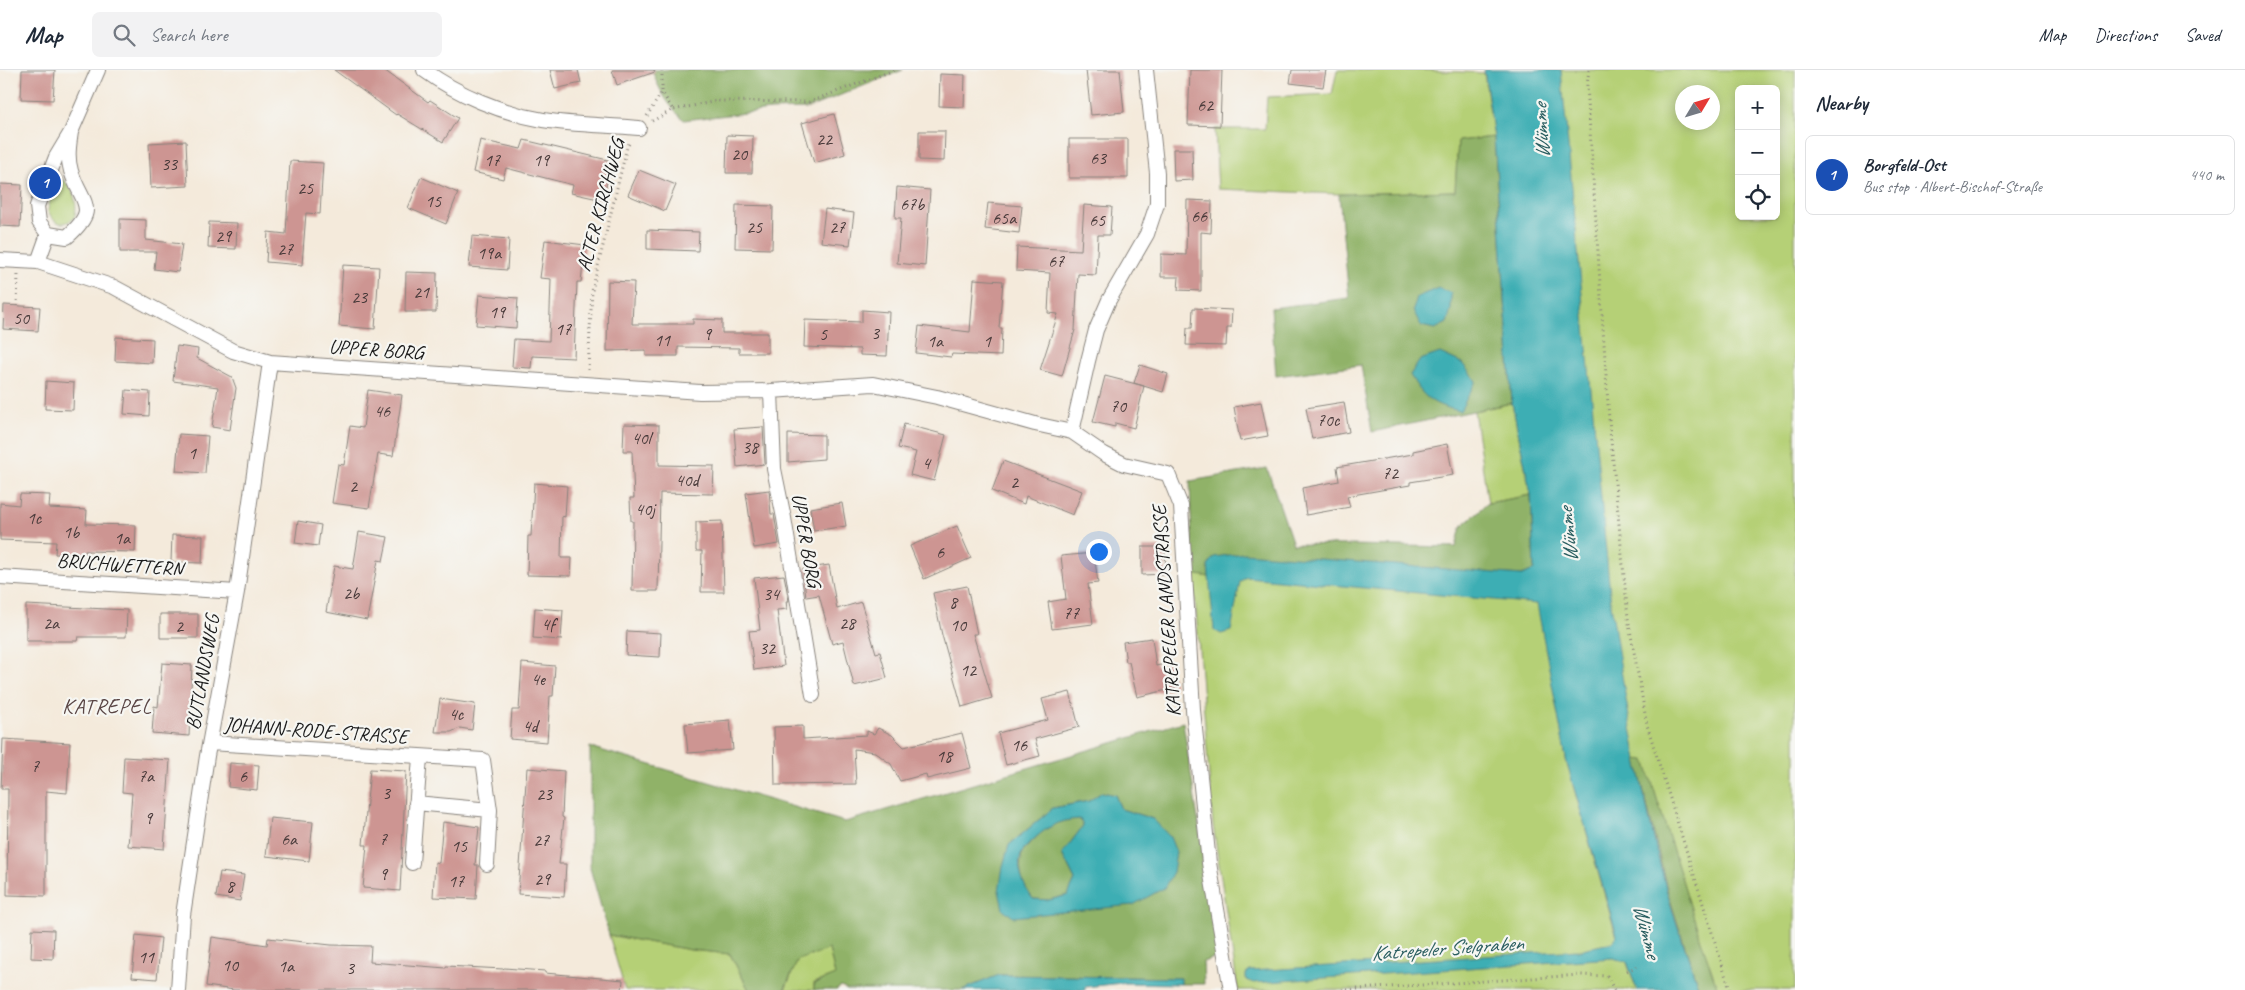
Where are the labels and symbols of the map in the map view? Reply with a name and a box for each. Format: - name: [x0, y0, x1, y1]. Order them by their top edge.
- north arrow: [1675, 85, 1720, 130]
- house number: 62: [1197, 94, 1215, 116]
- water label: Wümme: [1526, 100, 1555, 159]
- house number: 22: [816, 128, 834, 150]
- street label: ALTER KIRCHWEG: [571, 133, 631, 274]
- house number: 20: [731, 143, 749, 165]
- house number: 63: [1090, 147, 1108, 169]
- house number: 17: [484, 149, 501, 171]
- house number: 19: [533, 149, 551, 171]
- house number: 33: [161, 153, 179, 175]
- pin: 1: [29, 164, 61, 202]
- house number: 25: [297, 177, 314, 199]
- house number: 15: [425, 190, 442, 212]
- house number: 67b: [900, 193, 925, 215]
- house number: 66: [1191, 205, 1208, 227]
- house number: 65a: [992, 207, 1017, 229]
- house number: 65: [1089, 209, 1106, 231]
- house number: 25: [746, 216, 763, 238]
- house number: 27: [829, 216, 846, 238]
- house number: 29: [215, 225, 233, 247]
- house number: 27: [277, 238, 294, 260]
- house number: 19a: [477, 242, 502, 264]
- house number: 67: [1048, 250, 1065, 272]
- house number: 21: [413, 281, 430, 303]
- house number: 23: [351, 286, 369, 308]
- house number: 19: [489, 301, 507, 323]
- house number: 50: [13, 307, 31, 329]
- house number: 17: [555, 318, 572, 340]
- house number: 3: [871, 322, 881, 344]
- house number: 9: [703, 323, 713, 345]
- house number: 5: [819, 323, 828, 345]
- house number: 11: [654, 329, 671, 351]
- house number: 1a: [927, 330, 944, 352]
- house number: 1: [983, 330, 992, 352]
- street label: UPPER BORG: [328, 334, 427, 365]
- house number: 70: [1110, 395, 1128, 417]
- house number: 46: [374, 400, 391, 422]
- house number: 70c: [1317, 409, 1341, 431]
- house number: 40l: [631, 427, 654, 449]
- house number: 38: [742, 436, 760, 458]
- house number: 1: [188, 442, 197, 464]
- house number: 4: [922, 452, 932, 474]
- house number: 72: [1382, 462, 1400, 484]
- house number: 40d: [675, 469, 702, 491]
- house number: 2: [1010, 471, 1020, 493]
- house number: 2: [349, 475, 359, 497]
- street label: UPPER BORG: [786, 491, 828, 592]
- house number: 40j: [635, 498, 657, 520]
- street label: KATREPELER LANDSTRASSE: [1146, 502, 1186, 717]
- water label: Wümme: [1552, 503, 1584, 563]
- house number: 1c: [27, 507, 43, 529]
- house number: 1b: [63, 521, 80, 543]
- house number: 1a: [114, 527, 131, 549]
- your location: [1086, 539, 1112, 565]
- house number: 6: [936, 541, 945, 563]
- street label: BRUCHWETTERN: [56, 548, 186, 582]
- house number: 2b: [343, 582, 360, 604]
- house number: 34: [763, 583, 781, 605]
- house number: 8: [949, 591, 959, 613]
- house number: 77: [1063, 602, 1080, 624]
- street label: BUTLANDSWEG: [180, 611, 225, 731]
- house number: 2a: [43, 612, 60, 634]
- house number: 28: [839, 612, 857, 634]
- house number: 4f: [541, 613, 558, 635]
- house number: 10: [950, 614, 968, 636]
- house number: 2: [175, 615, 185, 637]
- house number: 32: [759, 637, 777, 659]
- house number: 12: [960, 659, 978, 681]
- house number: 4e: [531, 668, 546, 690]
- district label: KATREPEL: [62, 693, 152, 719]
- house number: 4c: [449, 703, 465, 725]
- street label: JOHANN-RODE-STRASSE: [222, 712, 411, 750]
- house number: 4d: [522, 715, 541, 737]
- house number: 16: [1011, 734, 1028, 756]
- house number: 18: [936, 745, 954, 767]
- house number: 7: [31, 755, 40, 777]
- house number: 7a: [138, 765, 155, 787]
- house number: 6: [239, 765, 248, 787]
- house number: 3: [382, 782, 392, 804]
- house number: 23: [536, 783, 554, 805]
- house number: 9: [144, 807, 154, 829]
- house number: 6a: [281, 828, 298, 850]
- house number: 7: [379, 828, 388, 850]
- house number: 27: [533, 829, 550, 851]
- house number: 15: [451, 835, 468, 857]
- house number: 9: [379, 863, 389, 885]
- house number: 29: [534, 868, 552, 890]
- house number: 17: [448, 870, 465, 892]
- house number: 8: [226, 875, 236, 897]
- water label: Wümme: [1627, 901, 1667, 964]
- water label: Katrepeler Sielgraben: [1370, 930, 1525, 966]
- house number: 11: [138, 946, 155, 968]
- house number: 10: [222, 954, 240, 976]
- house number: 1a: [278, 955, 295, 977]
- house number: 3: [346, 957, 356, 979]

